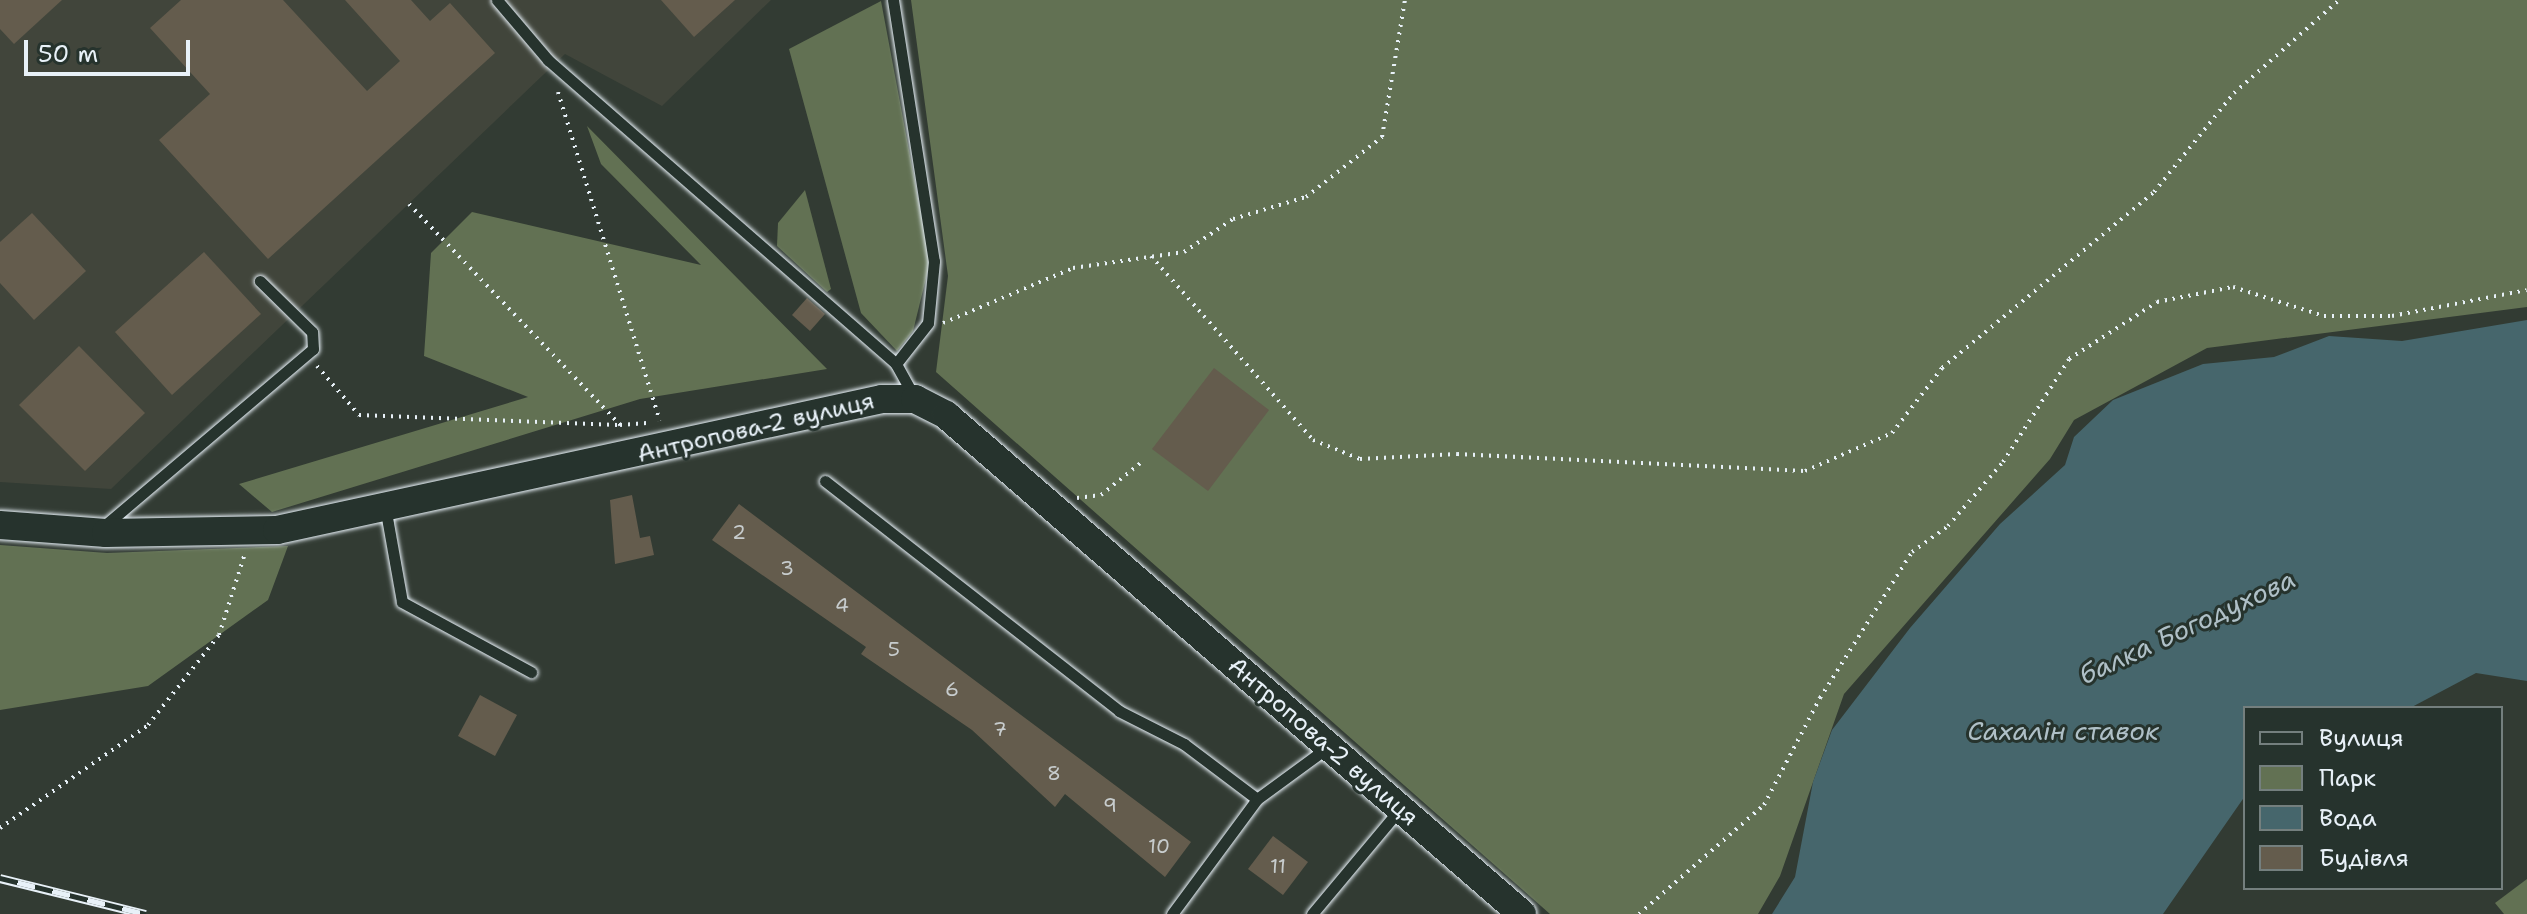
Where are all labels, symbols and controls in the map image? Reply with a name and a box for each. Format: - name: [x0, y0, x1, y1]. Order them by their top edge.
- scale bar: [28, 24, 194, 74]
- text: 50 m: [38, 38, 98, 70]
- street label: Антропова-2 вулиця: [635, 387, 877, 469]
- house number: 2: [732, 520, 746, 544]
- house number: 3: [780, 556, 794, 580]
- water label: балка Богодухова: [2074, 563, 2300, 691]
- house number: 4: [835, 593, 849, 617]
- house number: 5: [888, 637, 900, 661]
- street label: Антропова-2 вулиця: [1222, 652, 1424, 832]
- house number: 6: [945, 677, 959, 701]
- legend: [2243, 706, 2503, 890]
- water label: Сахалін ставок: [1967, 715, 2159, 747]
- house number: 7: [993, 717, 1007, 741]
- text: Вулиця: [2319, 722, 2404, 754]
- house number: 8: [1047, 761, 1061, 785]
- text: Парк: [2319, 762, 2376, 794]
- house number: 9: [1103, 793, 1117, 817]
- text: Вода: [2319, 802, 2377, 834]
- house number: 10: [1148, 834, 1170, 858]
- text: Будівля: [2319, 842, 2409, 874]
- house number: 11: [1270, 854, 1286, 878]

